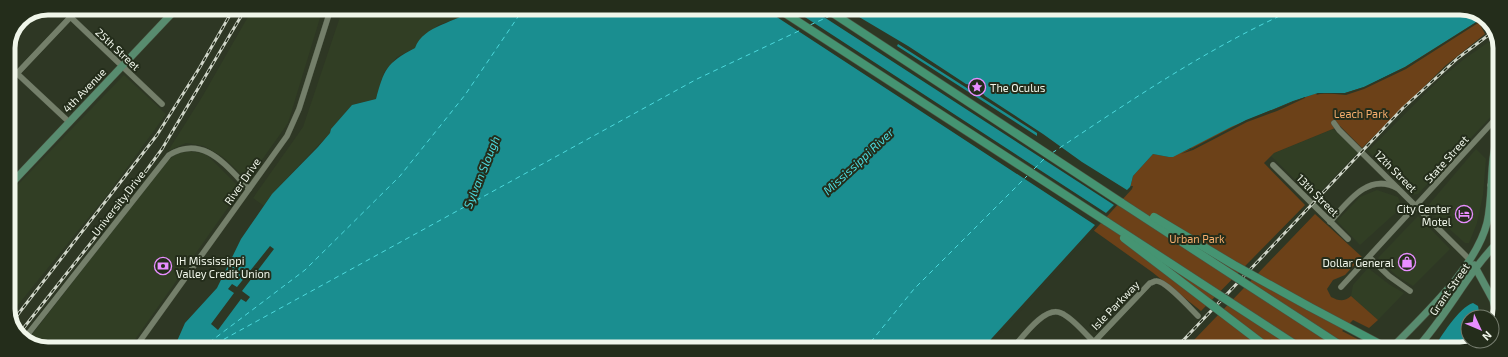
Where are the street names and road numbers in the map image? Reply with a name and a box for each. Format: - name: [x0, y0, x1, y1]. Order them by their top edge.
- street label: 25th Street: [93, 25, 143, 73]
- street label: 4th Avenue: [60, 65, 108, 115]
- street label: State Street: [1421, 133, 1471, 185]
- street label: 12th Street: [1372, 147, 1420, 195]
- street label: River Drive: [221, 155, 263, 207]
- street label: University Drive: [89, 168, 148, 238]
- street label: 13th Street: [1294, 171, 1342, 219]
- street label: Grant Street: [1426, 260, 1472, 318]
- street label: Isle Parkway: [1088, 278, 1142, 332]

